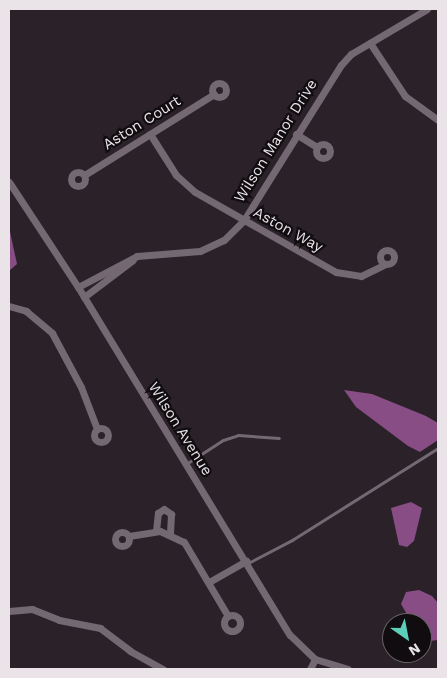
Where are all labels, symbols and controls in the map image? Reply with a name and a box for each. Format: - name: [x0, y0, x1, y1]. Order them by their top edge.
- street label: Wilson Manor Drive: [231, 76, 321, 206]
- street label: Aston Court: [100, 92, 184, 154]
- street label: Aston Way: [250, 203, 326, 257]
- street label: Wilson Avenue: [144, 379, 216, 479]
- north arrow: [382, 613, 432, 663]
- text: N: [406, 640, 423, 659]

